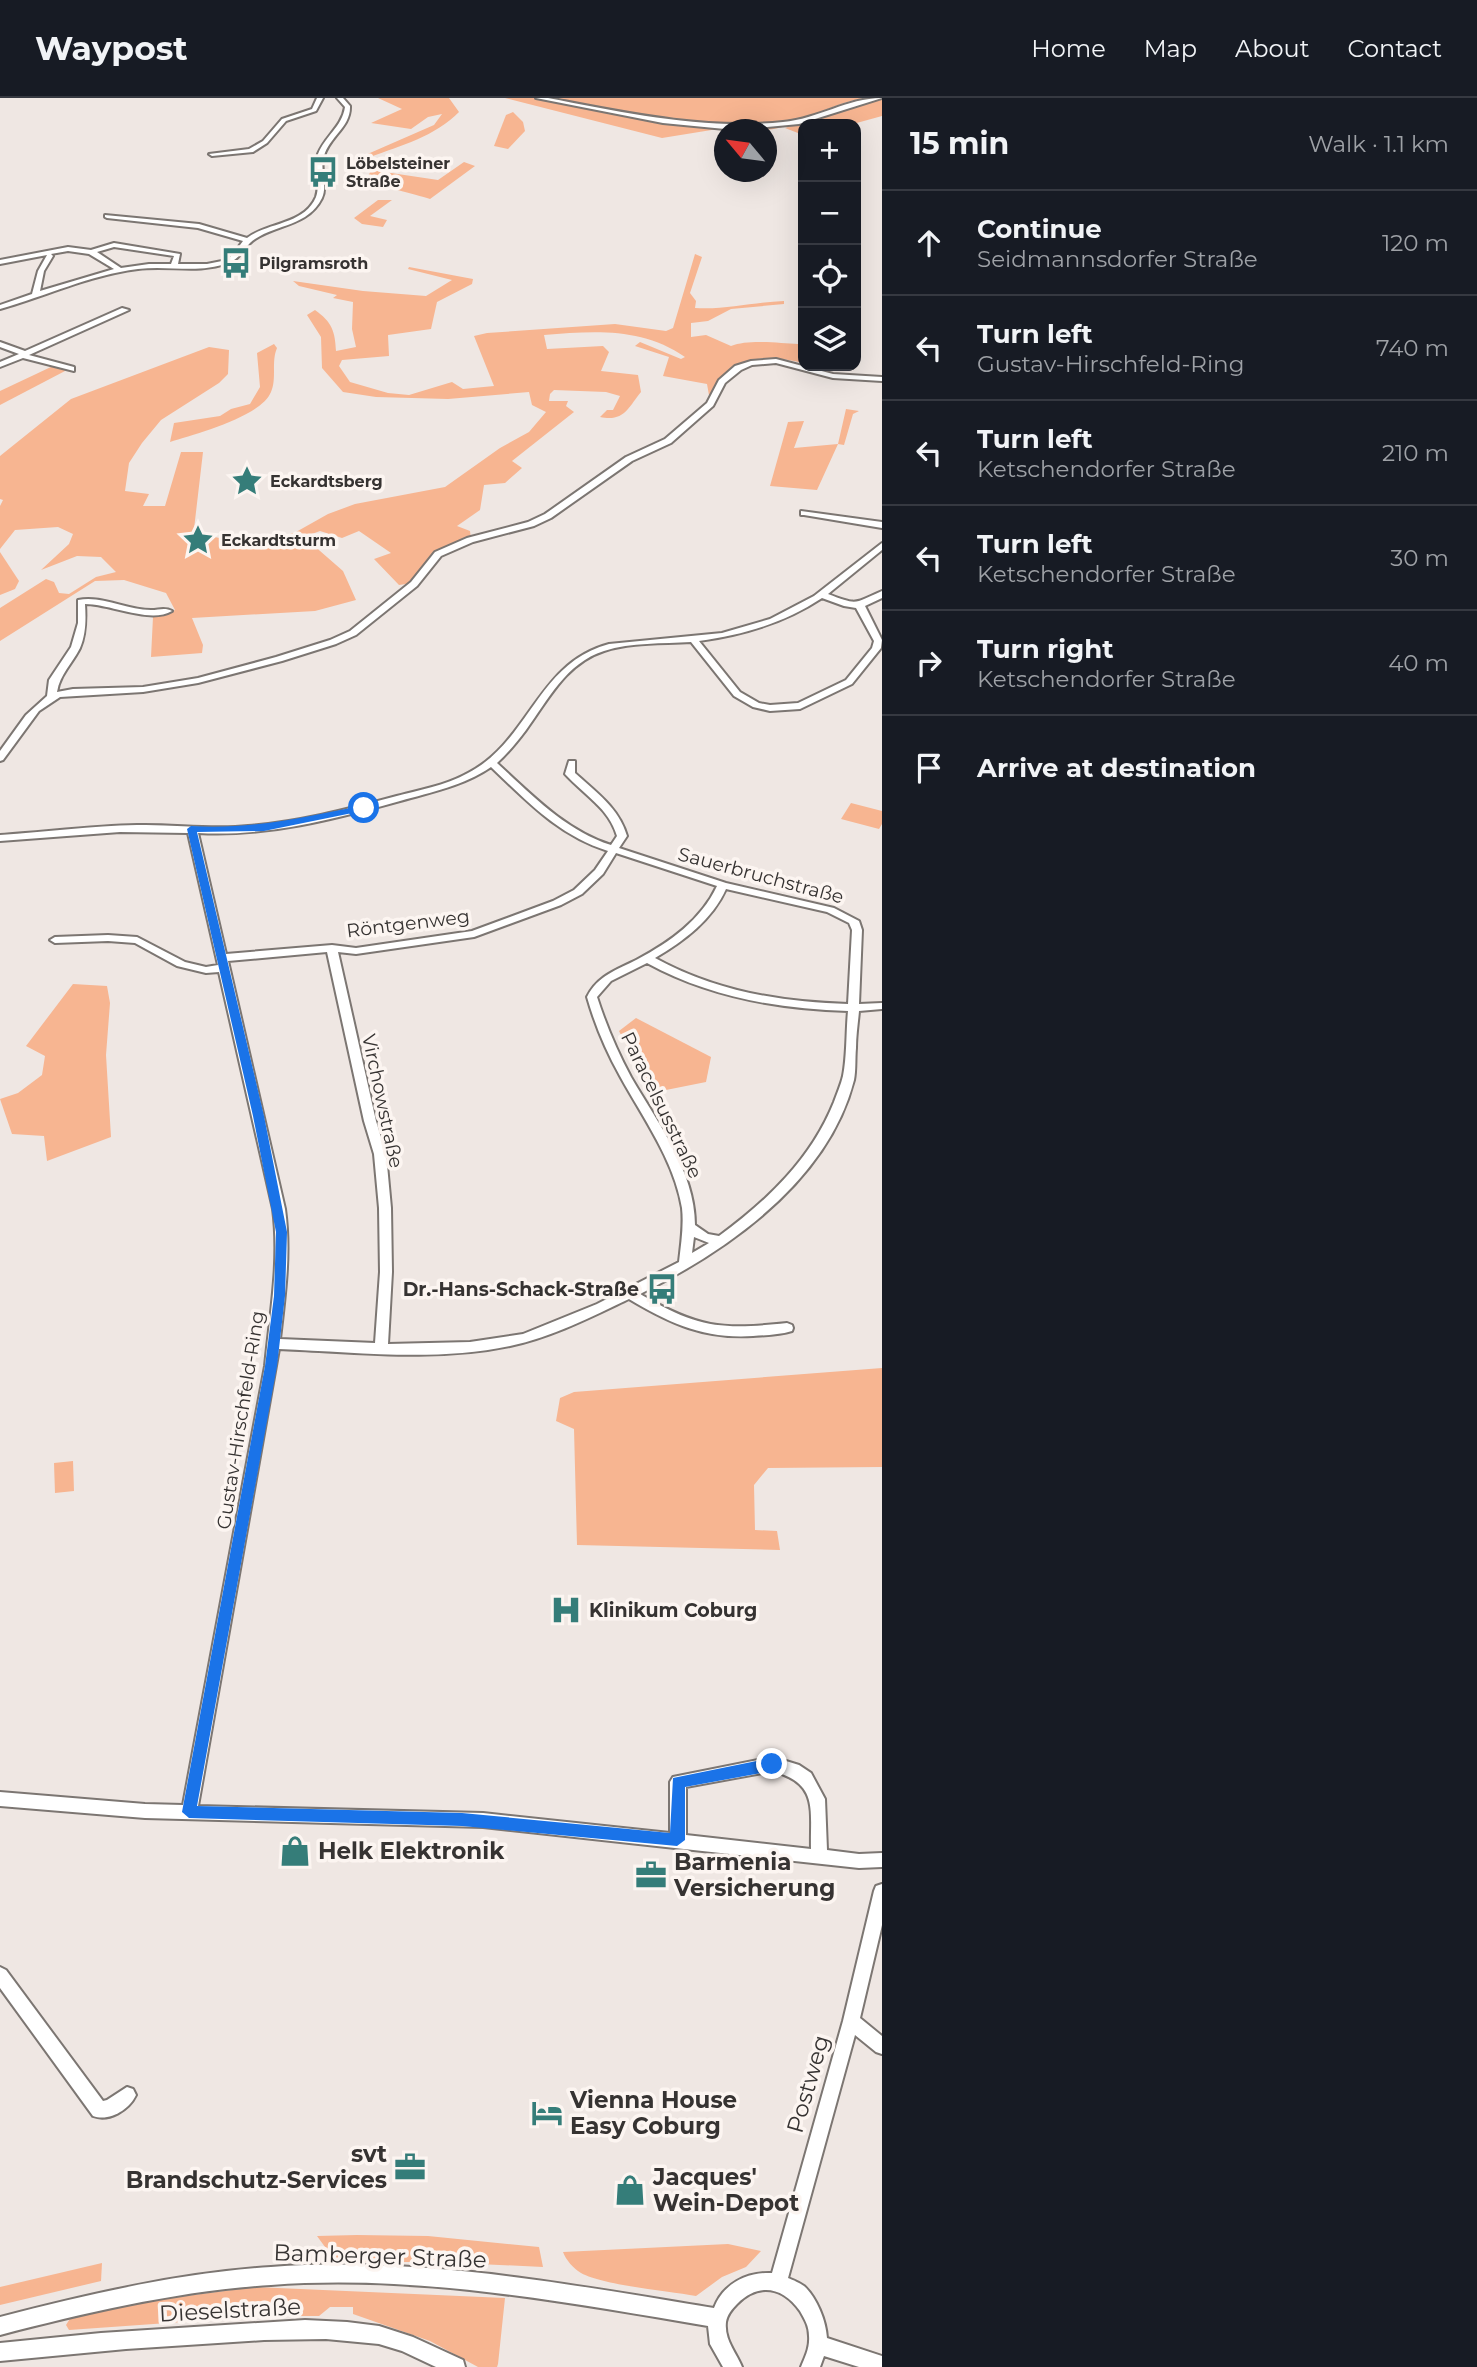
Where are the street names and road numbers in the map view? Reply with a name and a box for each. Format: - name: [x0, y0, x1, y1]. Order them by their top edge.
- street label: Sauerbruchstraße: [676, 842, 846, 909]
- street label: Röntgenweg: [345, 905, 471, 942]
- street label: Paracelsusstraße: [616, 1028, 707, 1182]
- street label: Virchowstraße: [357, 1032, 408, 1170]
- street label: Gustav-Hirschfeld-Ring: [212, 1309, 269, 1531]
- street label: Postweg: [781, 2032, 835, 2136]
- street label: Bamberger Straße: [273, 2238, 487, 2274]
- street label: Dieselstraße: [158, 2292, 302, 2328]

